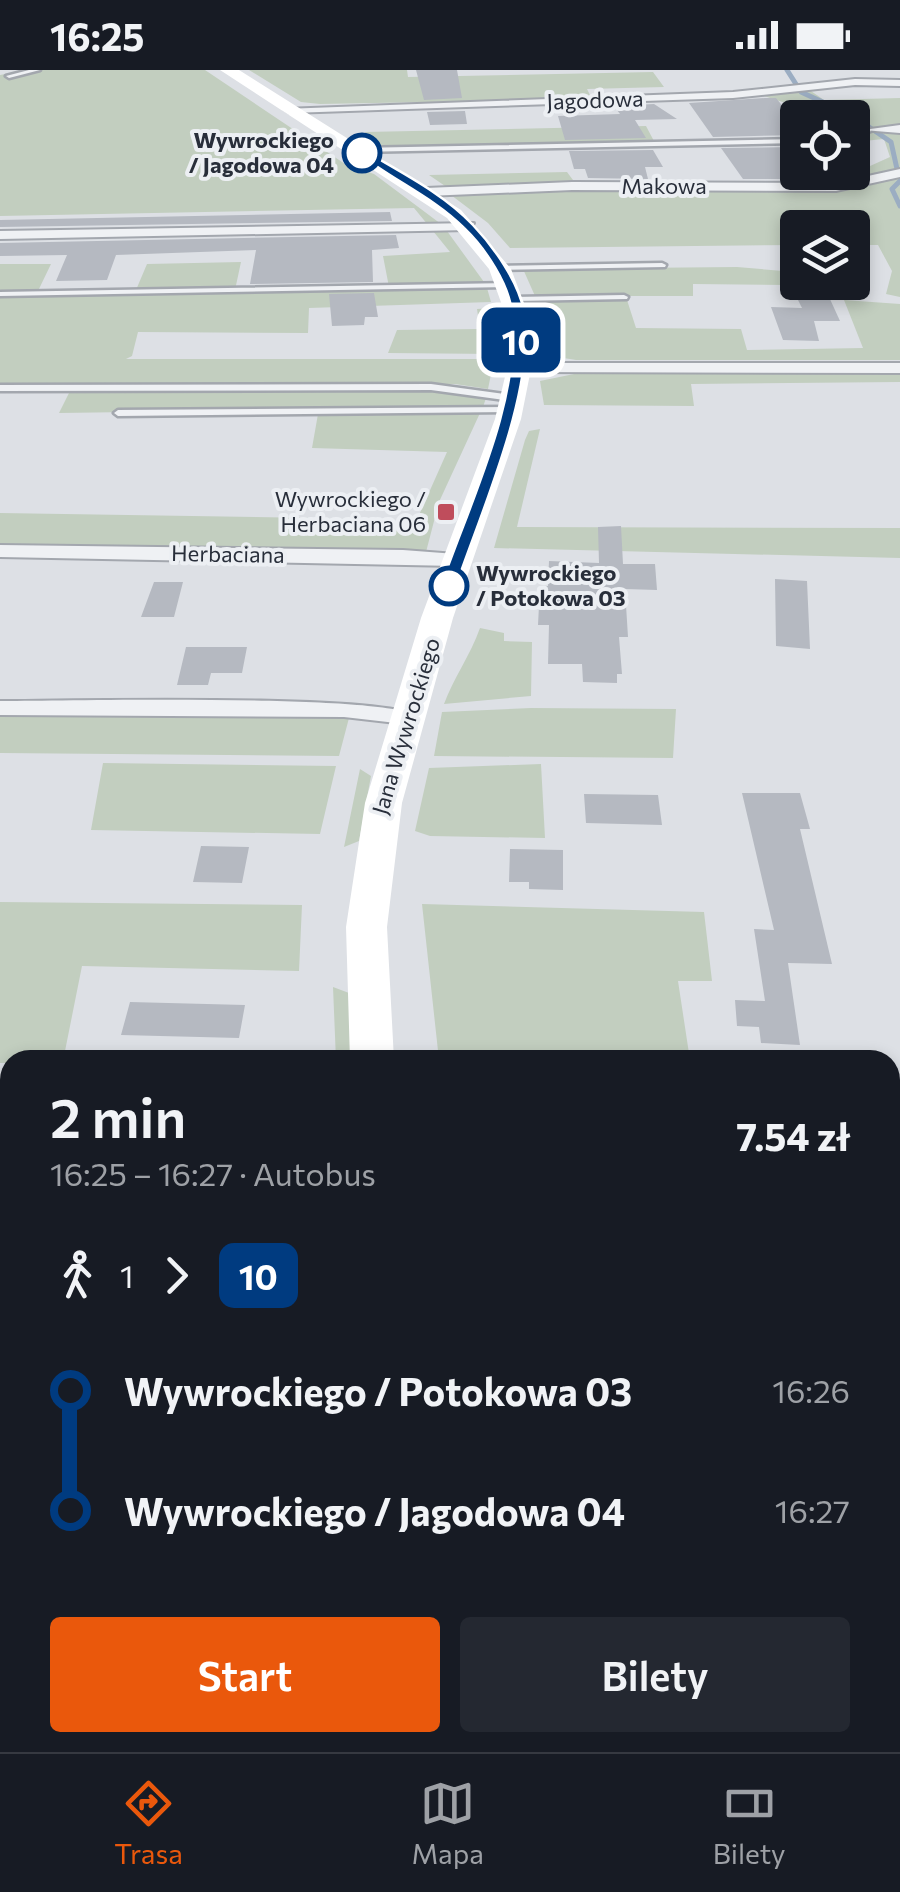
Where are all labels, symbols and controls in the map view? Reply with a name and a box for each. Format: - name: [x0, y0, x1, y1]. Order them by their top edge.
- text: 16:25: [50, 12, 144, 59]
- street label: Jagodowa: [546, 84, 644, 115]
- map controls: [780, 100, 870, 300]
- button: locate: [780, 100, 870, 190]
- place label: Wywrockiego / Jagodowa 04: [189, 126, 334, 178]
- marker: Wywrockiego / Jagodowa 04: [343, 134, 381, 172]
- street label: Makowa: [621, 172, 707, 199]
- button: layers: [780, 210, 870, 300]
- line badge: 10: [476, 308, 566, 372]
- text: 10: [501, 319, 541, 362]
- place label: Wywrockiego / Herbaciana 06: [275, 485, 426, 537]
- marker: Wywrockiego / Herbaciana 06: [435, 501, 457, 523]
- street label: Herbaciana: [171, 539, 285, 568]
- place label: Wywrockiego / Potokowa 03: [476, 559, 625, 611]
- marker: Wywrockiego / Potokowa 03: [430, 567, 468, 605]
- street label: Jana Wywrockiego: [366, 634, 445, 818]
- text: 2 min: [50, 1082, 186, 1149]
- text: 7.54 zł: [736, 1112, 850, 1159]
- text: 16:25 – 16:27 · Autobus: [50, 1153, 376, 1193]
- icon: walk: [50, 1248, 105, 1303]
- icon: forward: [149, 1248, 204, 1303]
- text: 10: [239, 1254, 278, 1297]
- text: 1: [120, 1255, 134, 1295]
- text: Wywrockiego / Potokowa 03: [124, 1367, 632, 1414]
- text: 16:26: [772, 1370, 850, 1410]
- text: Wywrockiego / Jagodowa 04: [124, 1487, 625, 1534]
- text: 16:27: [775, 1490, 850, 1530]
- button: Start: [50, 1617, 440, 1732]
- button: Bilety: [460, 1617, 850, 1732]
- tab: Trasa: [114, 1776, 183, 1870]
- tab: Mapa: [412, 1776, 484, 1870]
- tab: Bilety: [713, 1776, 786, 1870]

